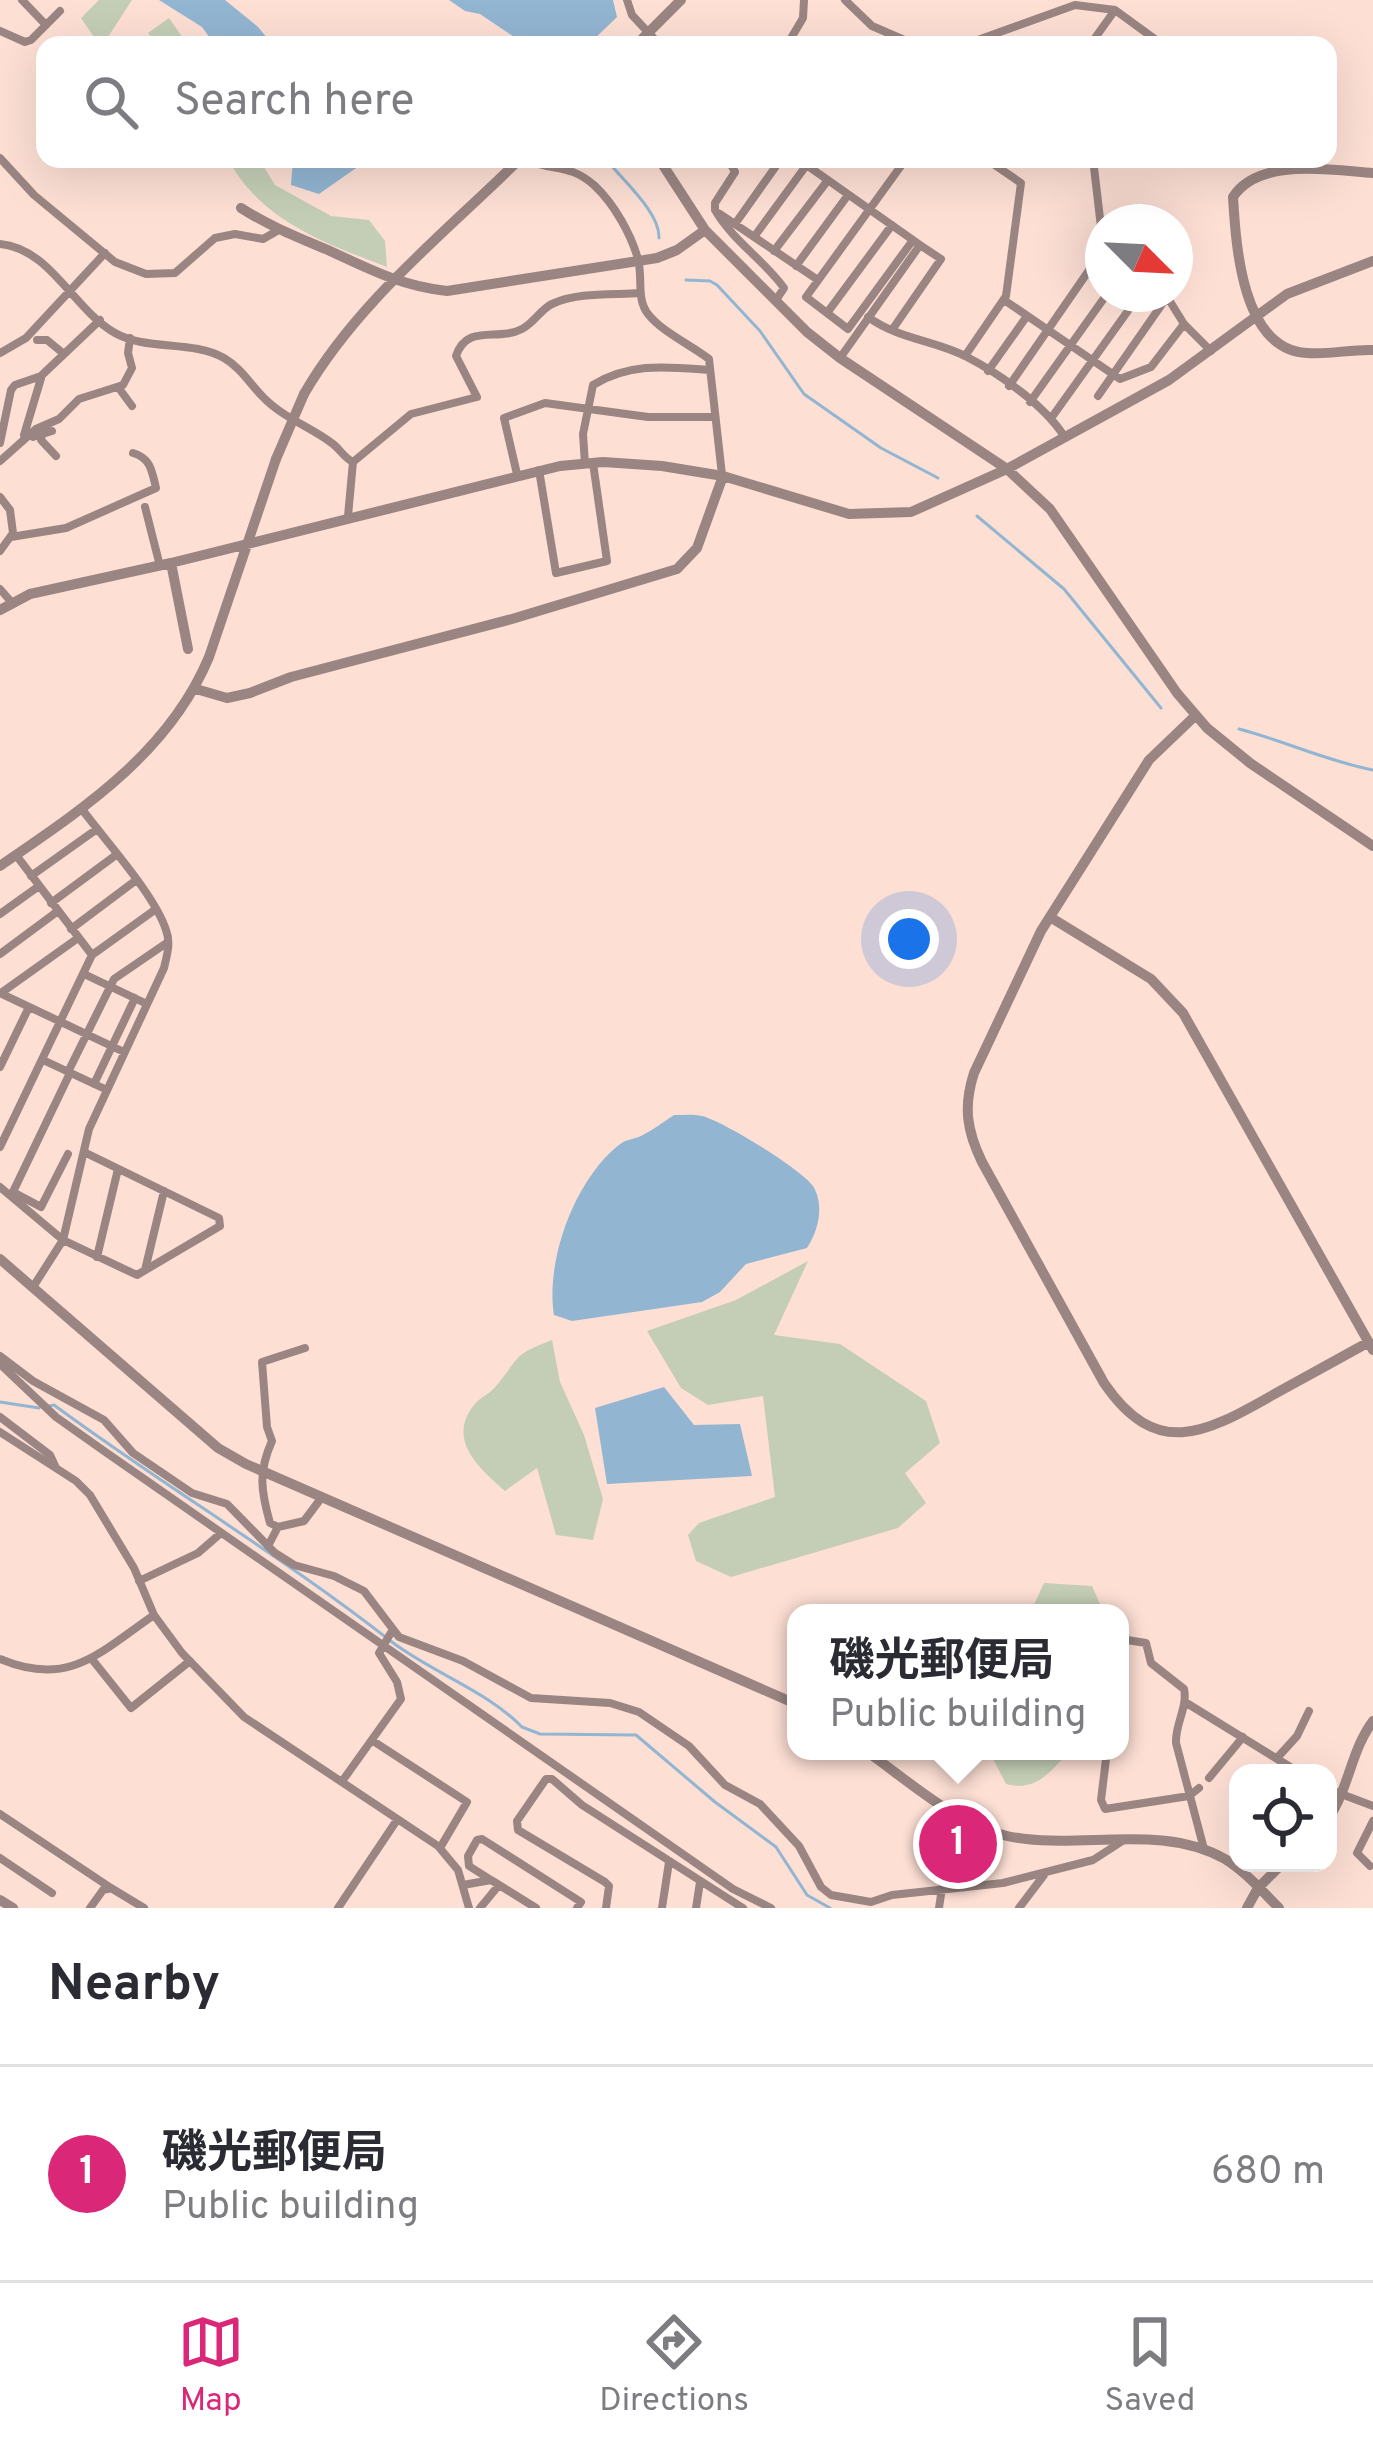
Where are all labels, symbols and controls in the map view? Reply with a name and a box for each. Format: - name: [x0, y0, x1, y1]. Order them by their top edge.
- search box: [36, 36, 1337, 168]
- icon: search: [78, 69, 144, 135]
- text: Search here: [174, 74, 414, 131]
- north arrow: [1085, 204, 1193, 312]
- your location: [879, 909, 939, 969]
- popup: [787, 1604, 1129, 1760]
- text: 磯光郵便局: [830, 1635, 1055, 1692]
- text: Public building: [830, 1692, 1086, 1741]
- map controls: [1229, 1764, 1337, 1872]
- button: locate: [1229, 1764, 1337, 1872]
- pin: 1: [919, 1799, 997, 1889]
- text: Nearby: [48, 1954, 220, 2019]
- text: 磯光郵便局: [162, 2127, 387, 2184]
- text: 1: [79, 2149, 95, 2198]
- text: 680 m: [1211, 2149, 1325, 2198]
- text: Public building: [162, 2184, 419, 2233]
- tab: Map: [178, 2309, 244, 2423]
- tab: Directions: [599, 2309, 749, 2423]
- tab: Saved: [1105, 2309, 1195, 2423]

